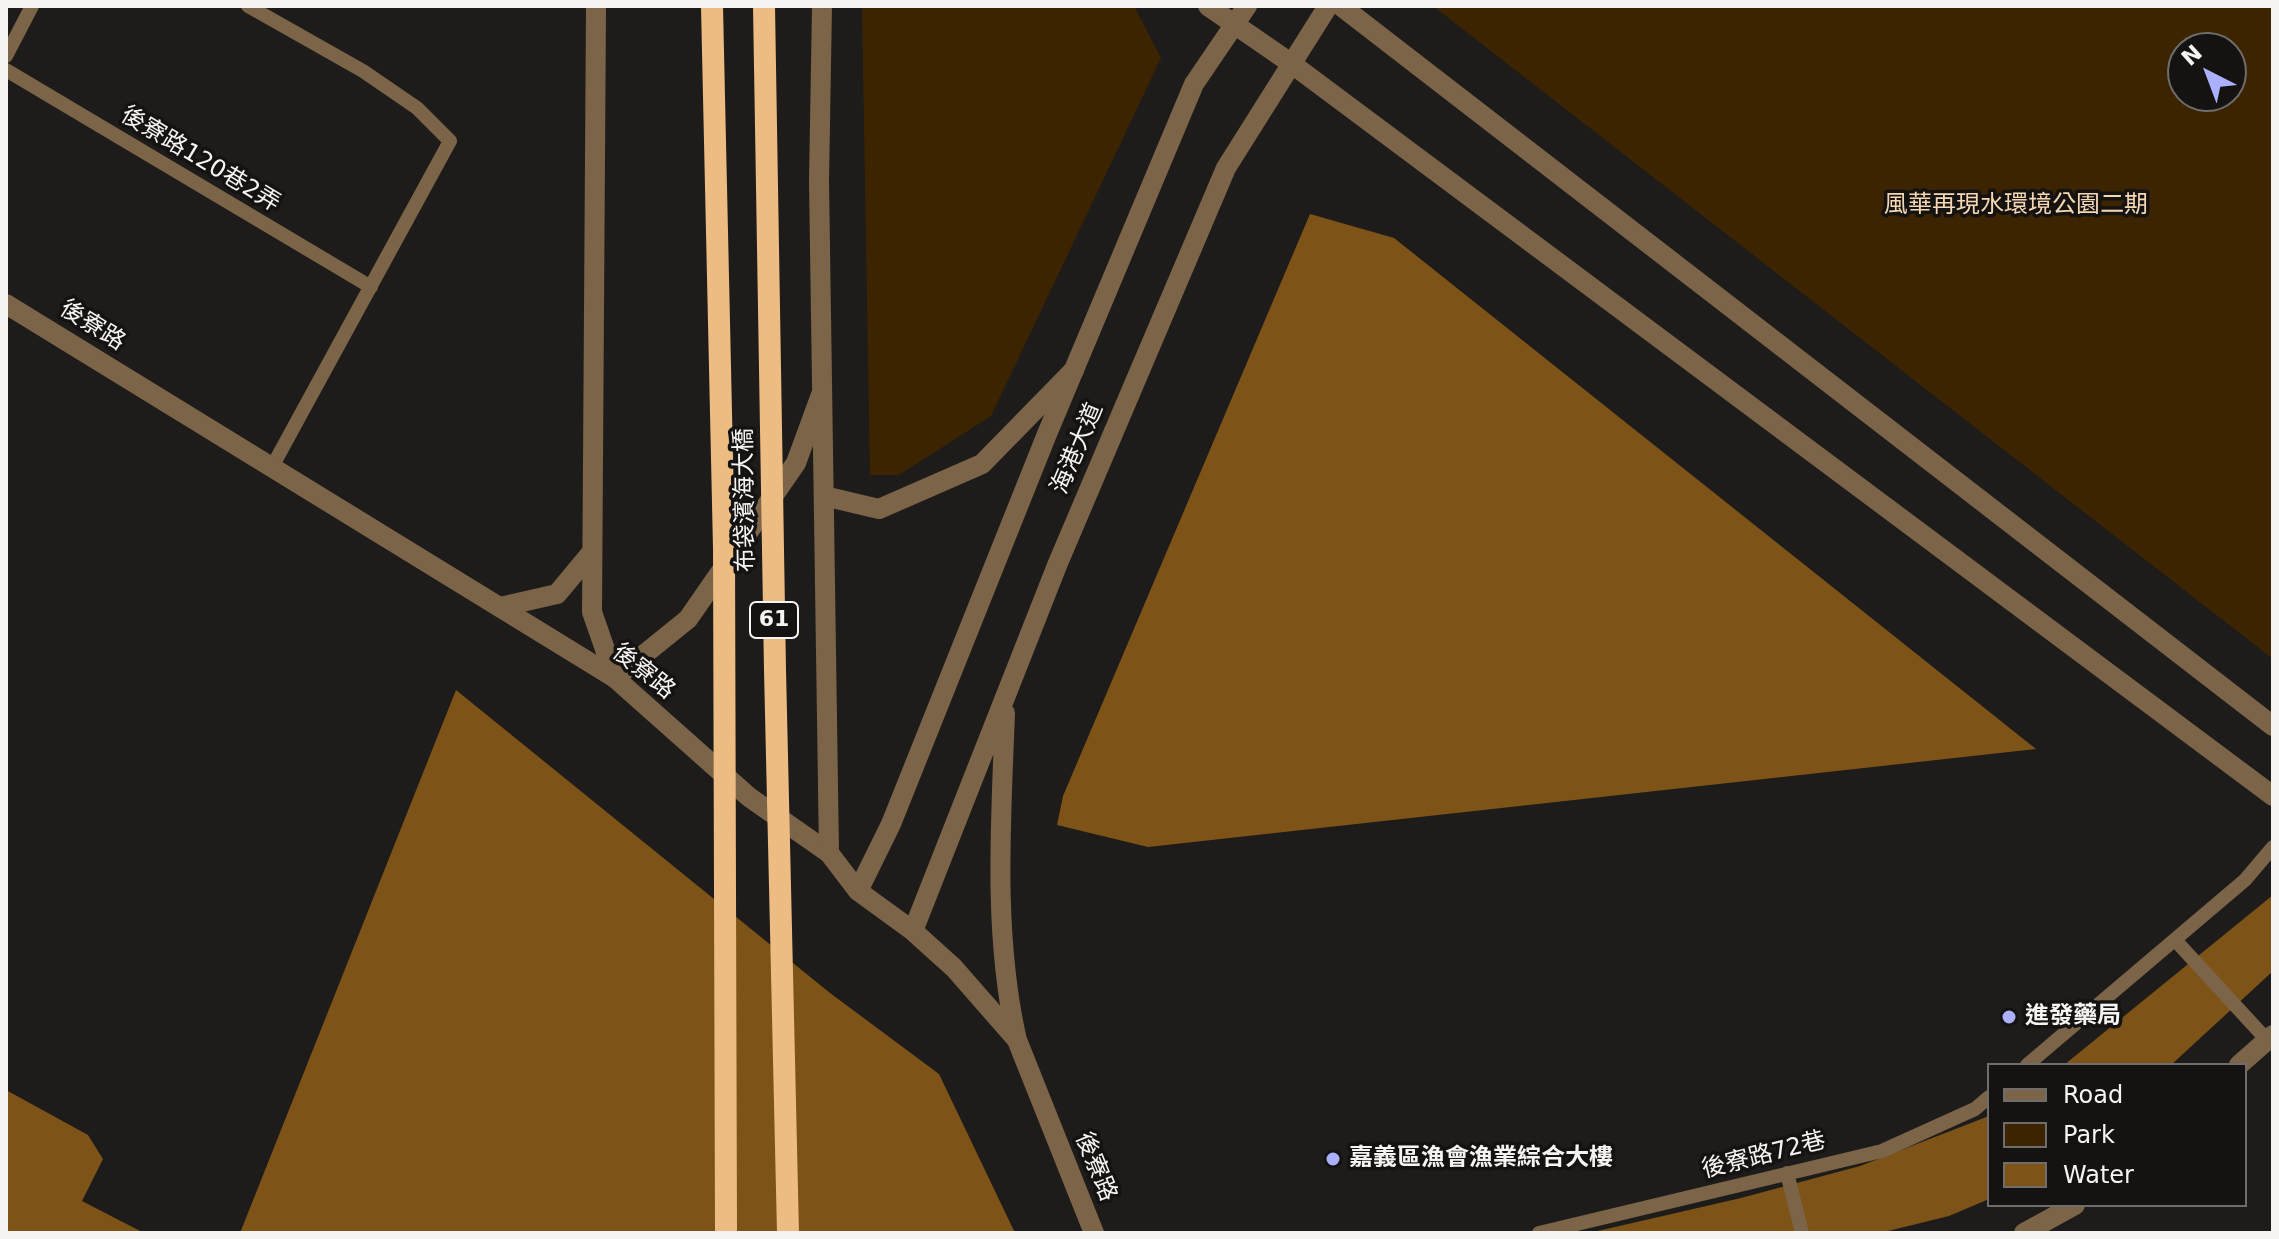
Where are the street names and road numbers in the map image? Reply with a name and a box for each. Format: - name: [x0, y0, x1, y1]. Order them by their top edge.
- street label: 後寮路120巷2弄: [115, 101, 285, 219]
- street label: 後寮路: [54, 295, 130, 357]
- street label: 海港大道: [1046, 399, 1110, 499]
- street label: 布袋濱海大橋: [730, 428, 762, 572]
- road number: 61: [750, 602, 798, 638]
- street label: 後寮路: [606, 638, 680, 706]
- street label: 後寮路72巷: [1699, 1127, 1829, 1185]
- street label: 後寮路: [1068, 1128, 1122, 1206]

